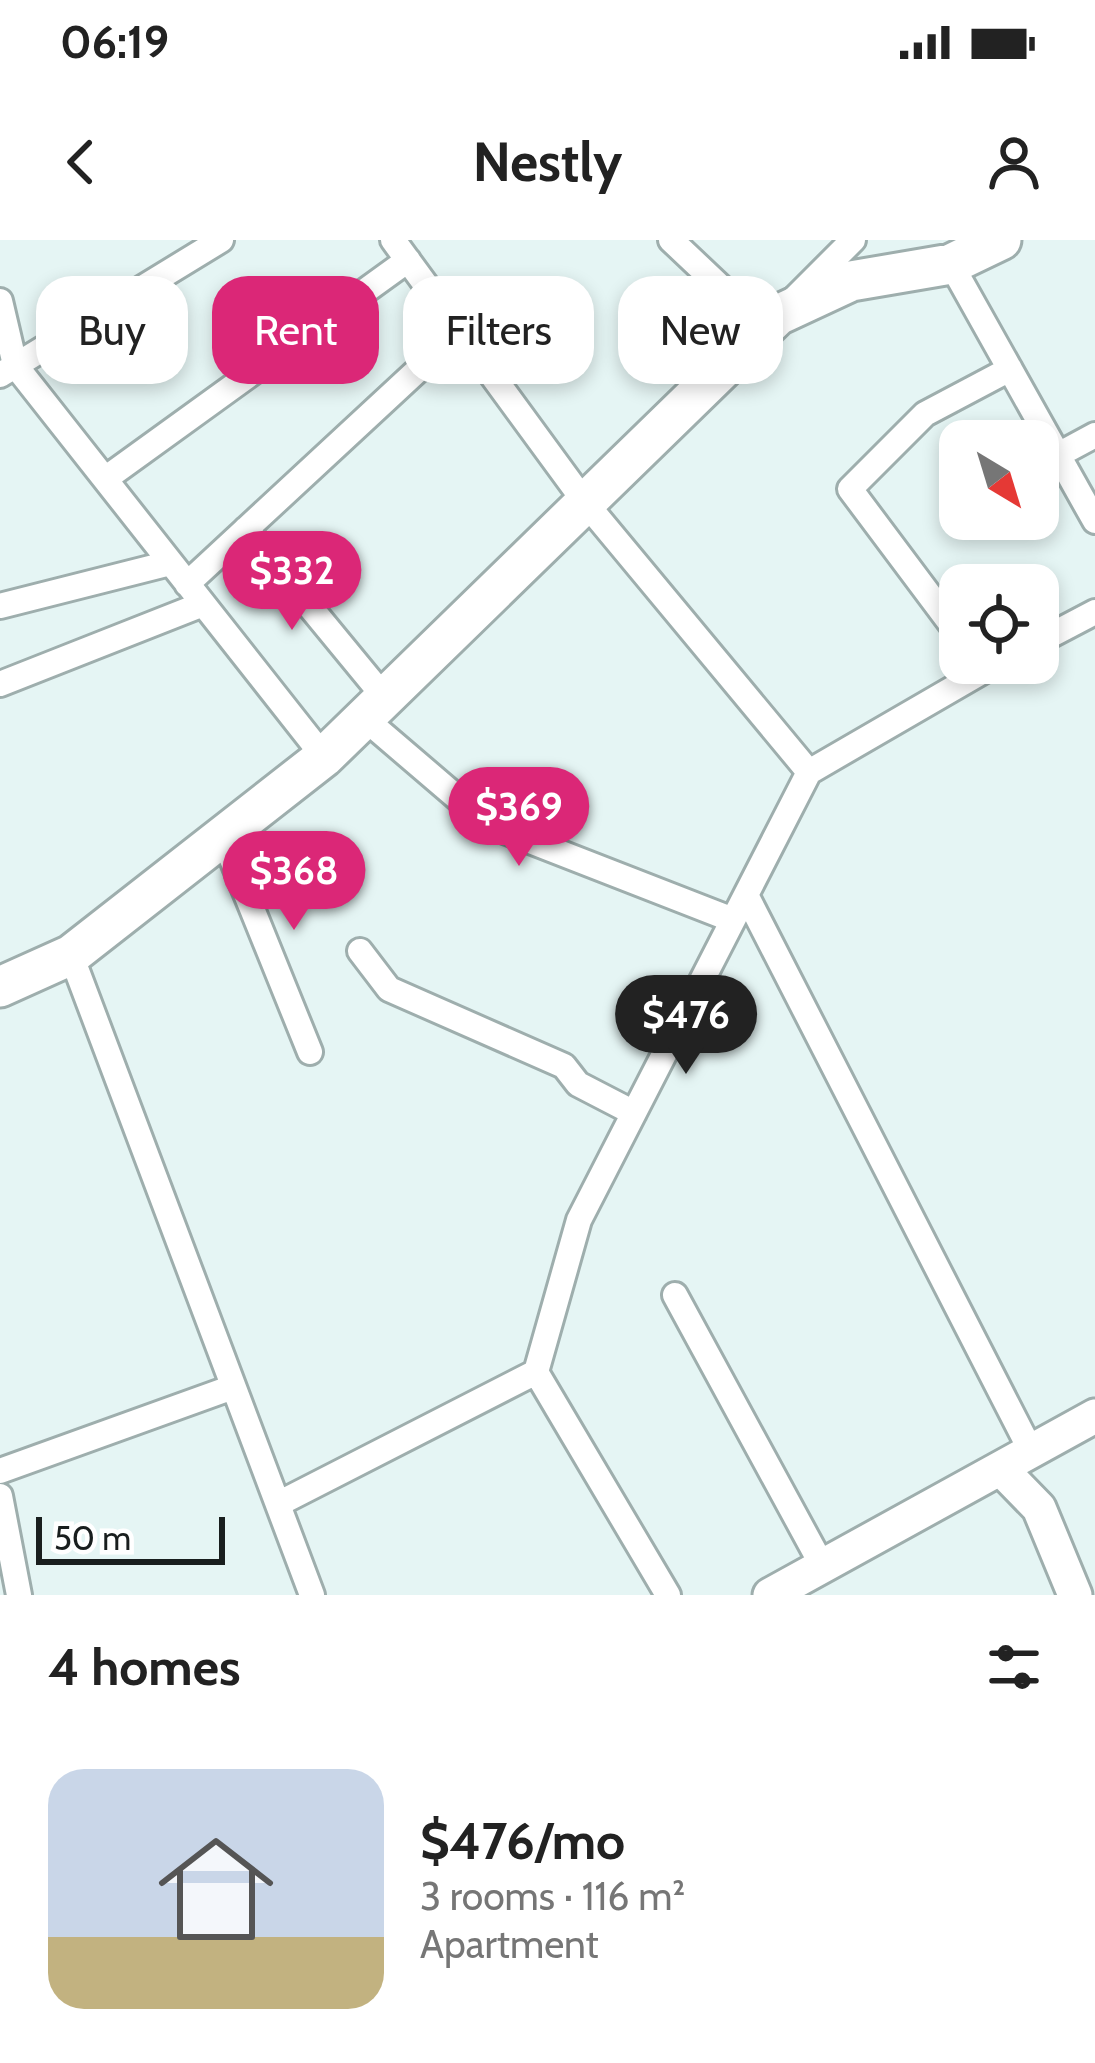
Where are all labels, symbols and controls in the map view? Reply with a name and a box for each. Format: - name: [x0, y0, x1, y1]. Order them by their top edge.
- text: 06:19: [60, 15, 169, 69]
- icon: back: [48, 129, 114, 195]
- text: Nestly: [473, 129, 622, 195]
- icon: person: [981, 129, 1047, 195]
- chip: Buy: [36, 276, 188, 384]
- chip: Rent: [212, 276, 379, 384]
- chip: Filters: [403, 276, 594, 384]
- chip: New: [618, 276, 783, 384]
- north arrow: [939, 420, 1059, 540]
- map controls: [939, 420, 1059, 684]
- pin: $332: [221, 531, 363, 633]
- text: $332: [249, 546, 335, 594]
- button: locate: [939, 564, 1059, 684]
- pin: $369: [448, 767, 590, 869]
- text: $369: [475, 782, 563, 830]
- pin: $368: [223, 831, 365, 933]
- text: $368: [249, 846, 339, 894]
- pin: $476: [615, 975, 757, 1077]
- text: $476: [642, 990, 730, 1038]
- scale bar: [36, 1511, 225, 1564]
- text: 50 m: [54, 1518, 131, 1558]
- icon: filters: [981, 1634, 1047, 1700]
- text: 4 homes: [48, 1636, 240, 1698]
- text: $476/mo: [420, 1810, 625, 1872]
- icon: home: [144, 1817, 288, 1961]
- text: 3 rooms · 116 m²: [420, 1872, 685, 1920]
- text: Apartment: [420, 1920, 599, 1968]

